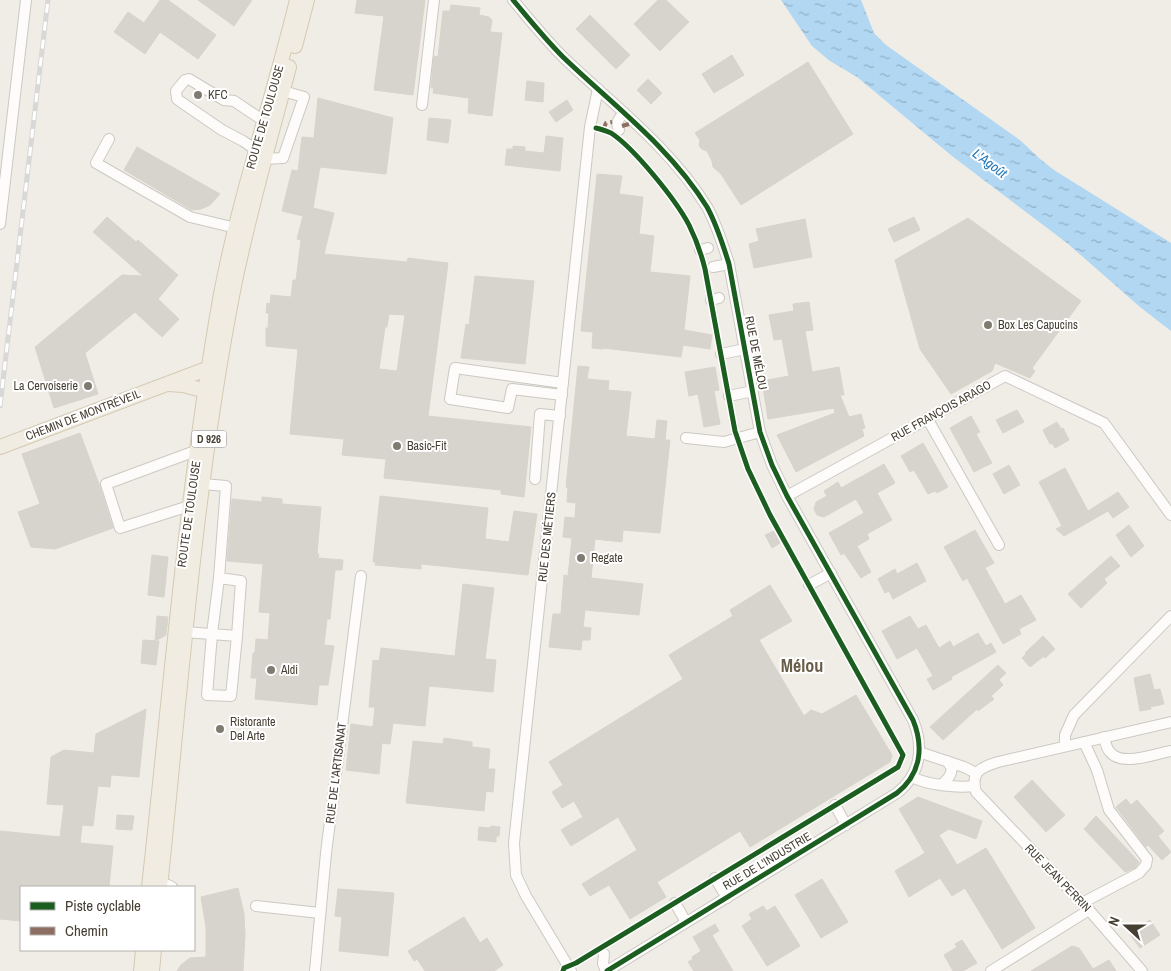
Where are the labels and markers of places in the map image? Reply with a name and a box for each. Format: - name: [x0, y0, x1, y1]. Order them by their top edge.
- place label: KFC: [208, 87, 228, 103]
- marker: KFC: [192, 89, 204, 101]
- place label: Box Les Capucins: [998, 317, 1078, 333]
- marker: Box Les Capucins: [982, 319, 994, 331]
- place label: La Cervoiserie: [13, 378, 78, 394]
- marker: La Cervoiserie: [82, 380, 94, 392]
- place label: Basic-Fit: [407, 438, 447, 454]
- marker: Basic-Fit: [391, 440, 403, 452]
- place label: Regate: [591, 550, 623, 566]
- marker: Regate: [575, 552, 587, 564]
- place label: Aldi: [280, 662, 298, 678]
- marker: Aldi: [265, 664, 277, 676]
- place label: Ristorante Del Arte: [230, 714, 275, 744]
- marker: Ristorante Del Arte: [214, 723, 226, 735]

